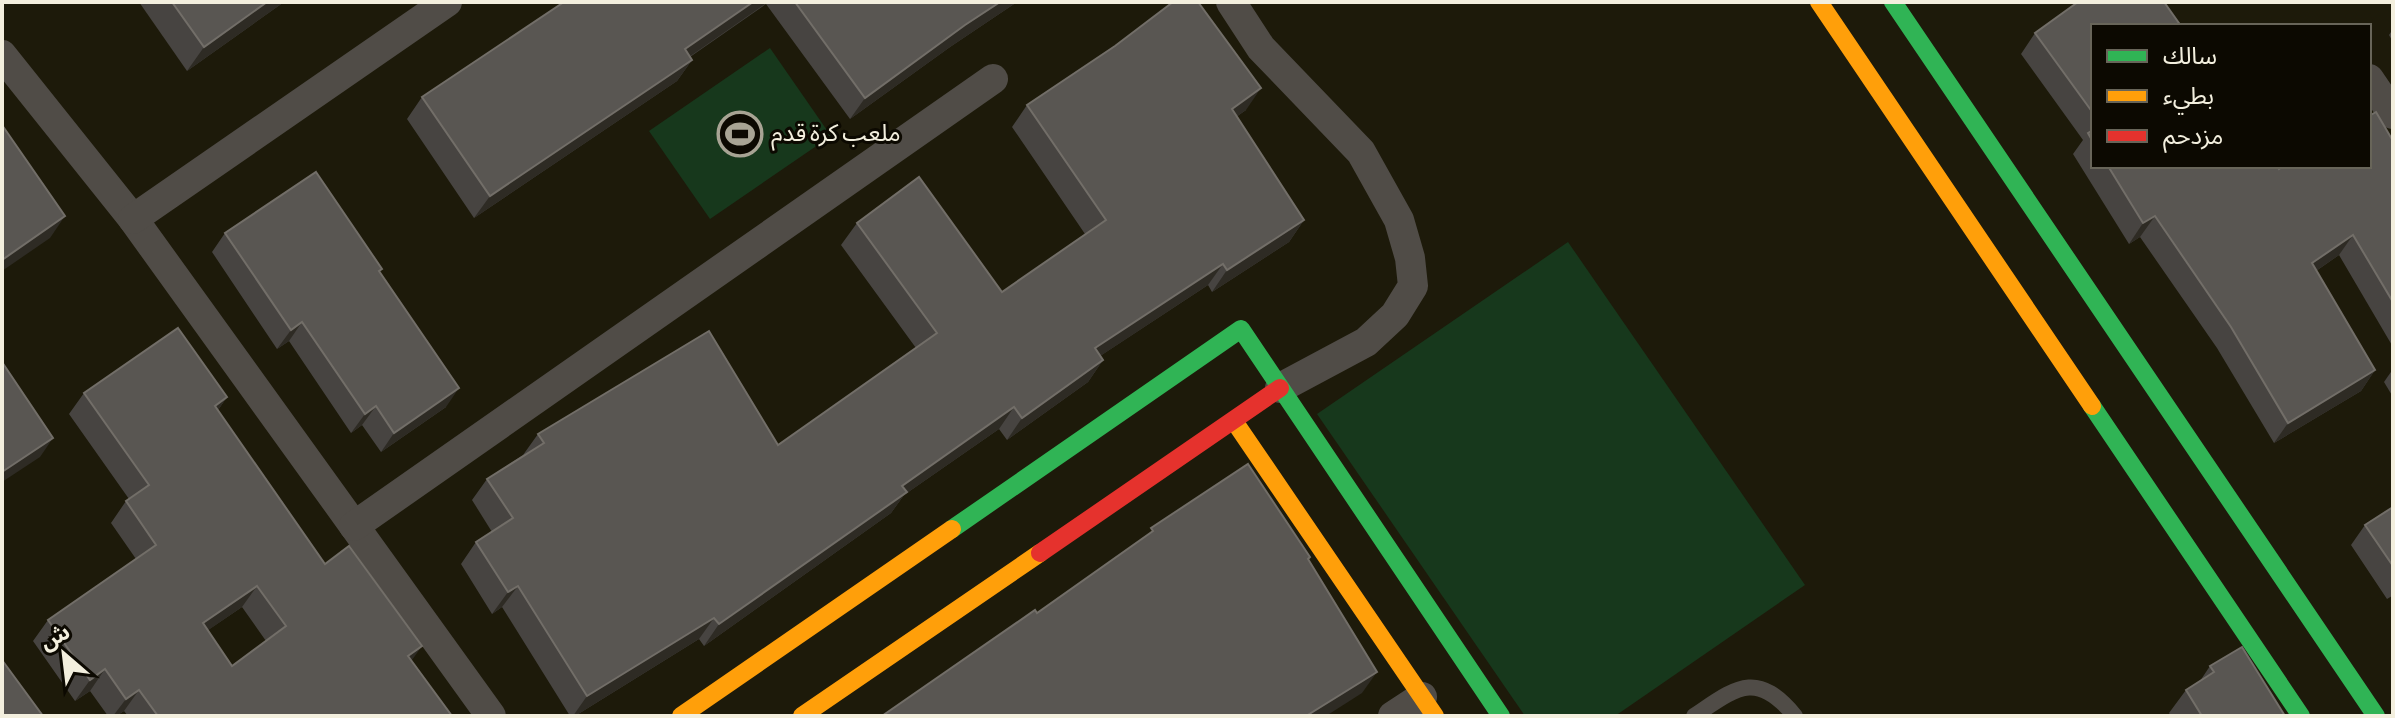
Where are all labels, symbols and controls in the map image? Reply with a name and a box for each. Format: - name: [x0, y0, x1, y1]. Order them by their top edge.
- legend: [2091, 24, 2371, 168]
- text: سالك: [2163, 45, 2217, 69]
- text: بطيء: [2163, 85, 2214, 115]
- sports icon: ملعب كرة قدم: [716, 110, 764, 158]
- place label: ملعب كرة قدم: [771, 122, 901, 151]
- text: مزدحم: [2163, 125, 2223, 153]
- north arrow: [24, 614, 104, 694]
- text: ش: [37, 620, 74, 655]

